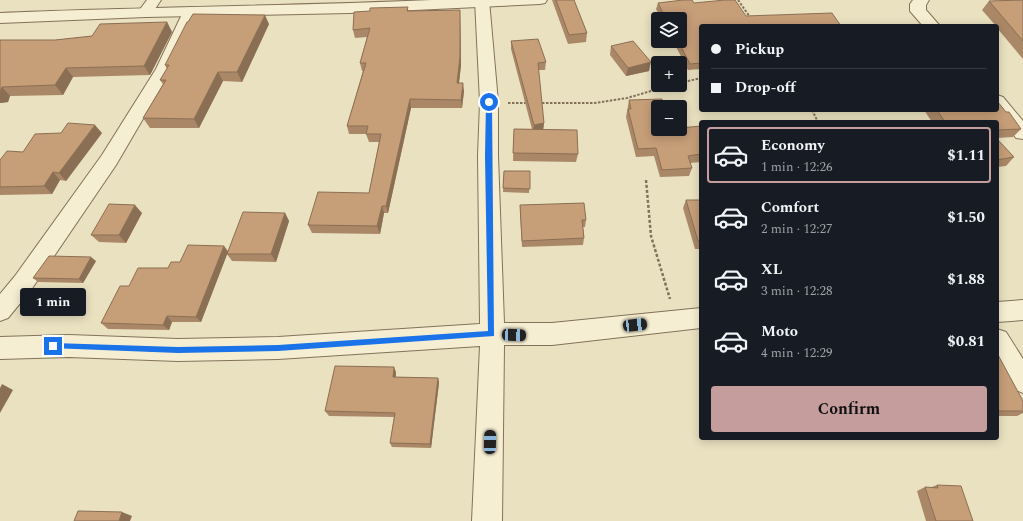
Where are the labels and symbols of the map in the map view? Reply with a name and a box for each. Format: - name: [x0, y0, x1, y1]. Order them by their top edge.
- route start: [480, 93, 498, 111]
- callout: 1 min: [20, 288, 86, 316]
- car: [622, 318, 648, 332]
- car: [502, 329, 526, 341]
- route end: [44, 337, 62, 355]
- car: [484, 430, 496, 454]

